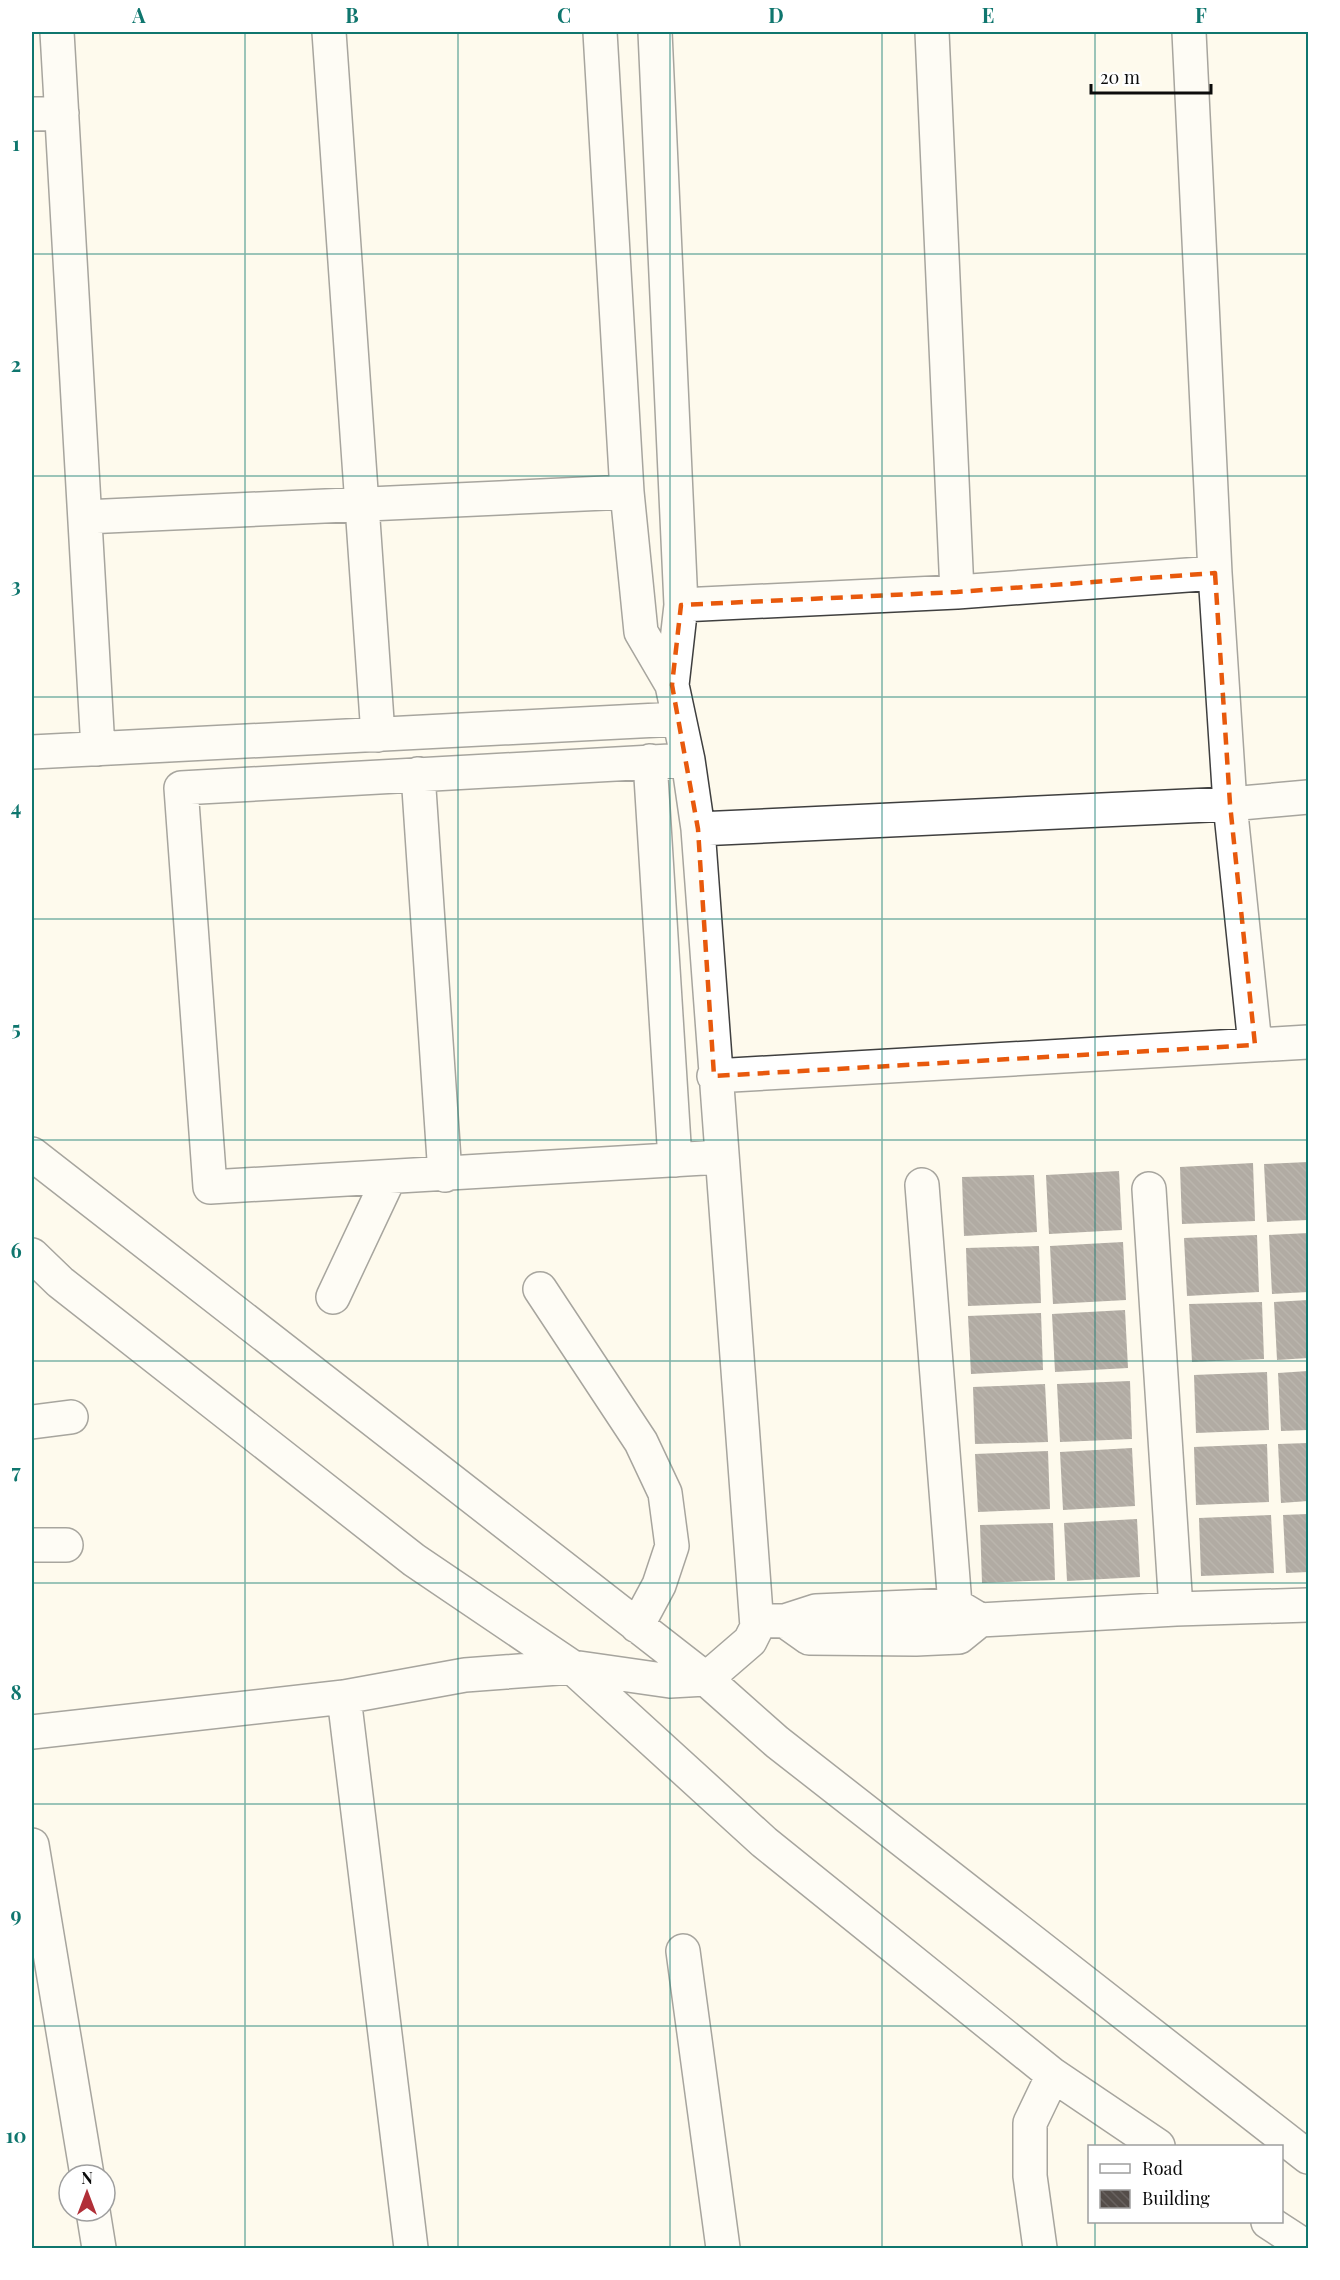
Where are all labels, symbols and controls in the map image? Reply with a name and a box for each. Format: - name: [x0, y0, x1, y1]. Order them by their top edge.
- text: A: [131, 1, 146, 28]
- text: B: [345, 1, 359, 28]
- text: C: [557, 1, 571, 28]
- text: D: [768, 1, 784, 28]
- text: E: [982, 1, 994, 28]
- text: F: [1195, 1, 1207, 28]
- scale bar: [1091, 57, 1211, 95]
- text: 20 m: [1100, 65, 1140, 89]
- text: 1: [12, 129, 20, 156]
- text: 2: [11, 350, 21, 377]
- text: 3: [11, 571, 21, 598]
- text: 4: [11, 793, 21, 820]
- text: 5: [11, 1014, 21, 1041]
- text: 6: [10, 1236, 22, 1263]
- text: 7: [11, 1457, 21, 1484]
- text: 8: [10, 1678, 22, 1705]
- text: 9: [10, 1900, 22, 1927]
- text: 10: [6, 2121, 26, 2148]
- legend: [1088, 2145, 1283, 2223]
- text: Road: [1142, 2156, 1183, 2180]
- north arrow: [57, 2163, 117, 2223]
- text: N: [81, 2167, 93, 2188]
- text: Building: [1142, 2186, 1210, 2210]

